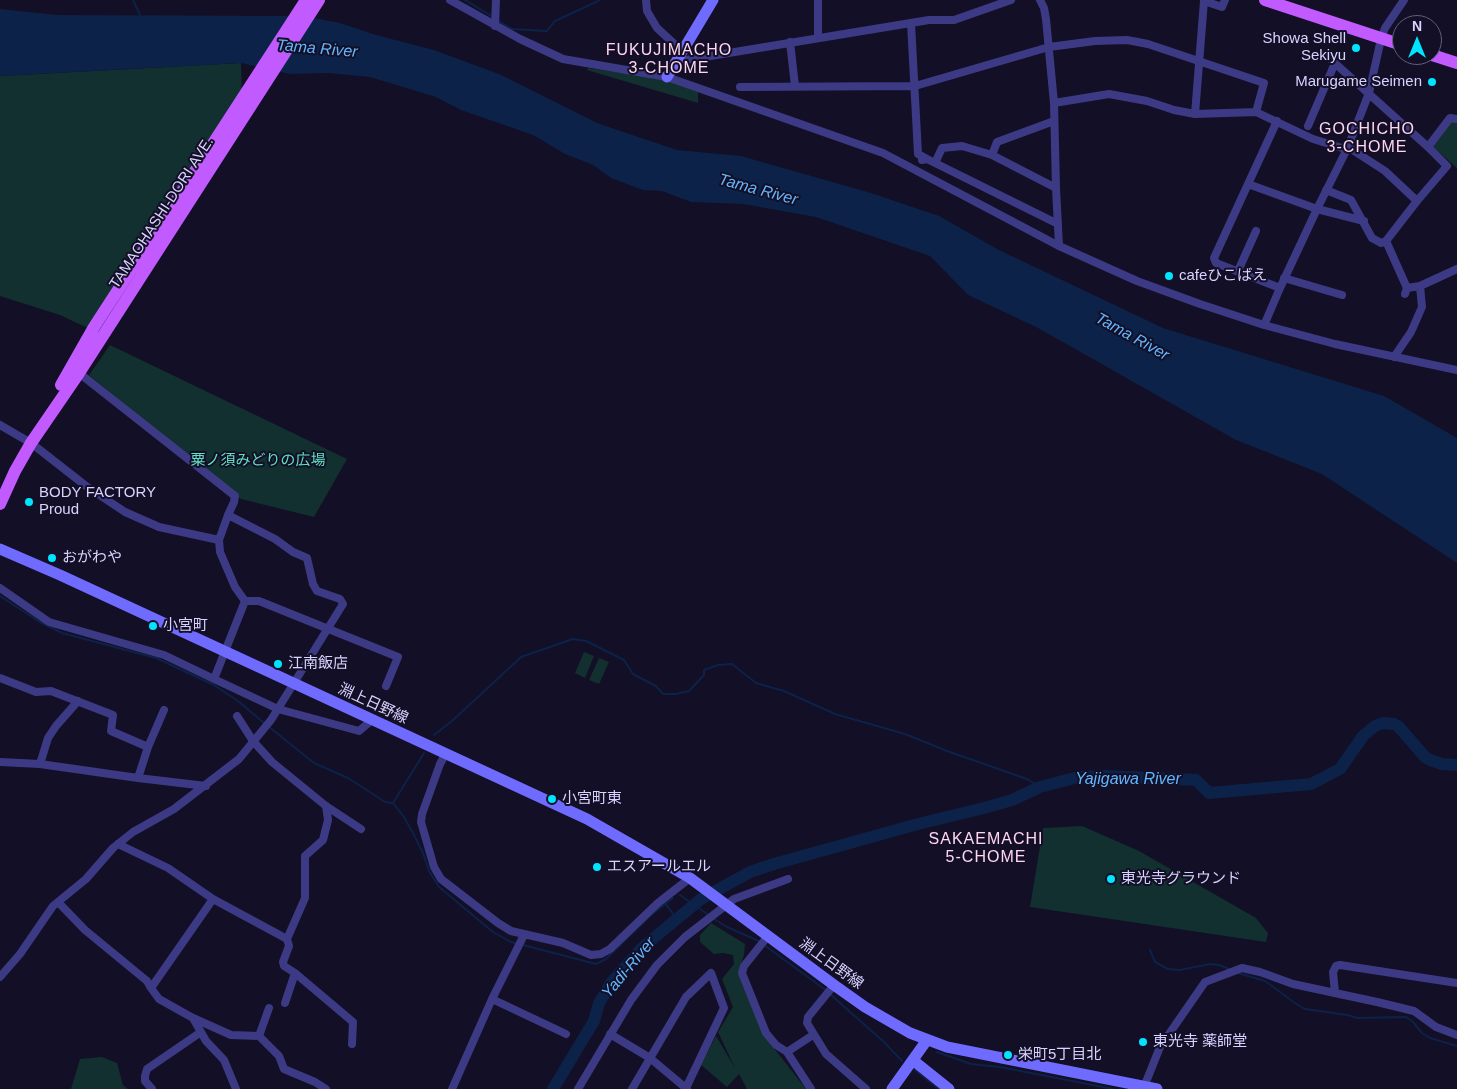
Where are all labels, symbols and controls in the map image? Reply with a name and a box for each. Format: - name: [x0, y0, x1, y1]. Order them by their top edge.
- north arrow: [1392, 15, 1442, 65]
- text: N: [1412, 18, 1422, 34]
- place label: Showa Shell Sekiyu: [1263, 30, 1346, 65]
- water label: Tama River: [276, 36, 358, 62]
- district label: FUKUJIMACHO 3-CHOME: [604, 41, 734, 79]
- marker: Showa Shell Sekiyu: [1350, 42, 1362, 54]
- place label: Marugame Seimen: [1295, 73, 1422, 91]
- marker: Marugame Seimen: [1426, 76, 1438, 88]
- district label: GOCHICHO 3-CHOME: [1318, 120, 1416, 158]
- street label: TAMAOHASHI-DORI AVE.: [106, 134, 218, 292]
- water label: Tama River: [716, 170, 800, 210]
- place label: cafeひこばえ: [1179, 267, 1267, 285]
- marker: cafeひこばえ: [1163, 270, 1175, 282]
- water label: Tama River: [1092, 309, 1172, 365]
- park label: 粟ノ須みどりの広場: [191, 452, 325, 470]
- place label: BODY FACTORY Proud: [39, 484, 156, 519]
- marker: BODY FACTORY Proud: [23, 496, 35, 508]
- place label: おがわや: [62, 549, 122, 567]
- marker: おがわや: [46, 552, 58, 564]
- place label: 小宮町: [163, 617, 208, 635]
- marker: 小宮町: [147, 620, 159, 632]
- place label: 江南飯店: [288, 655, 348, 673]
- marker: 江南飯店: [272, 658, 284, 670]
- street label: 淵上日野線: [335, 680, 411, 728]
- water label: Yajigawa River: [1075, 770, 1181, 790]
- place label: 小宮町東: [562, 790, 622, 808]
- marker: 小宮町東: [546, 793, 558, 805]
- district label: SAKAEMACHI 5-CHOME: [927, 830, 1045, 868]
- place label: エスアールエル: [607, 858, 711, 876]
- marker: エスアールエル: [591, 861, 603, 873]
- place label: 東光寺グラウンド: [1121, 870, 1241, 888]
- marker: 東光寺グラウンド: [1105, 873, 1117, 885]
- water label: Yadi-River: [598, 934, 660, 1002]
- street label: 淵上日野線: [795, 935, 867, 993]
- place label: 東光寺 薬師堂: [1153, 1033, 1247, 1051]
- marker: 東光寺 薬師堂: [1137, 1036, 1149, 1048]
- place label: 栄町5丁目北: [1018, 1046, 1101, 1064]
- marker: 栄町5丁目北: [1002, 1049, 1014, 1061]

